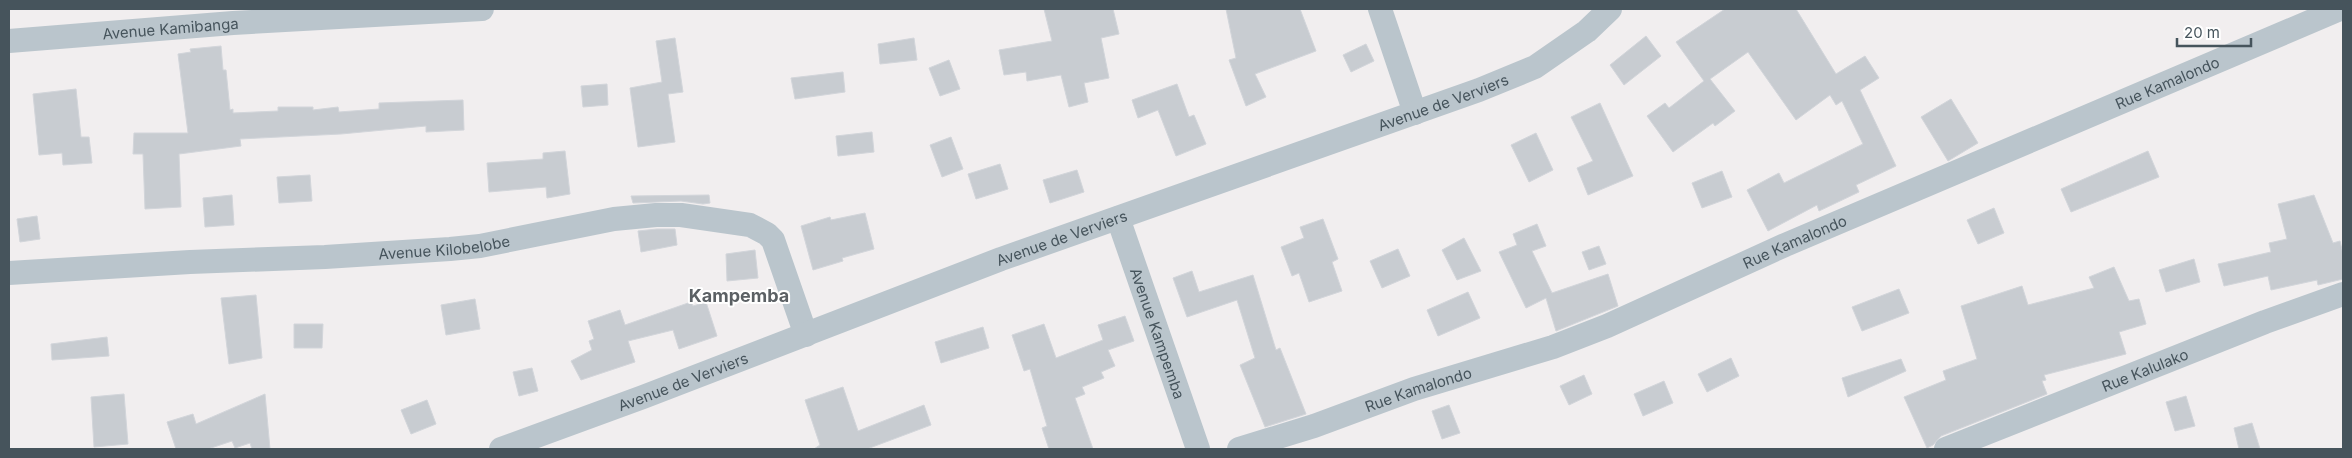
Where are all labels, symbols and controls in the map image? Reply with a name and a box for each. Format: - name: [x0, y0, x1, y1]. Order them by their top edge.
- street label: Avenue Kamibanga: [102, 13, 239, 43]
- scale bar: [2177, 15, 2251, 47]
- text: 20 m: [2184, 23, 2220, 42]
- street label: Rue Kamalondo: [2112, 52, 2222, 113]
- street label: Avenue de Verviers: [1375, 69, 1511, 135]
- street label: Avenue de Verviers: [993, 206, 1130, 270]
- street label: Rue Kamalondo: [1740, 210, 1849, 272]
- street label: Avenue Kilobelobe: [378, 231, 511, 263]
- street label: Avenue Kampemba: [1126, 265, 1189, 401]
- district label: Kampemba: [689, 285, 789, 306]
- street label: Rue Kalulako: [2099, 344, 2191, 396]
- street label: Avenue de Verviers: [615, 348, 751, 415]
- street label: Rue Kamalondo: [1362, 363, 1474, 416]

